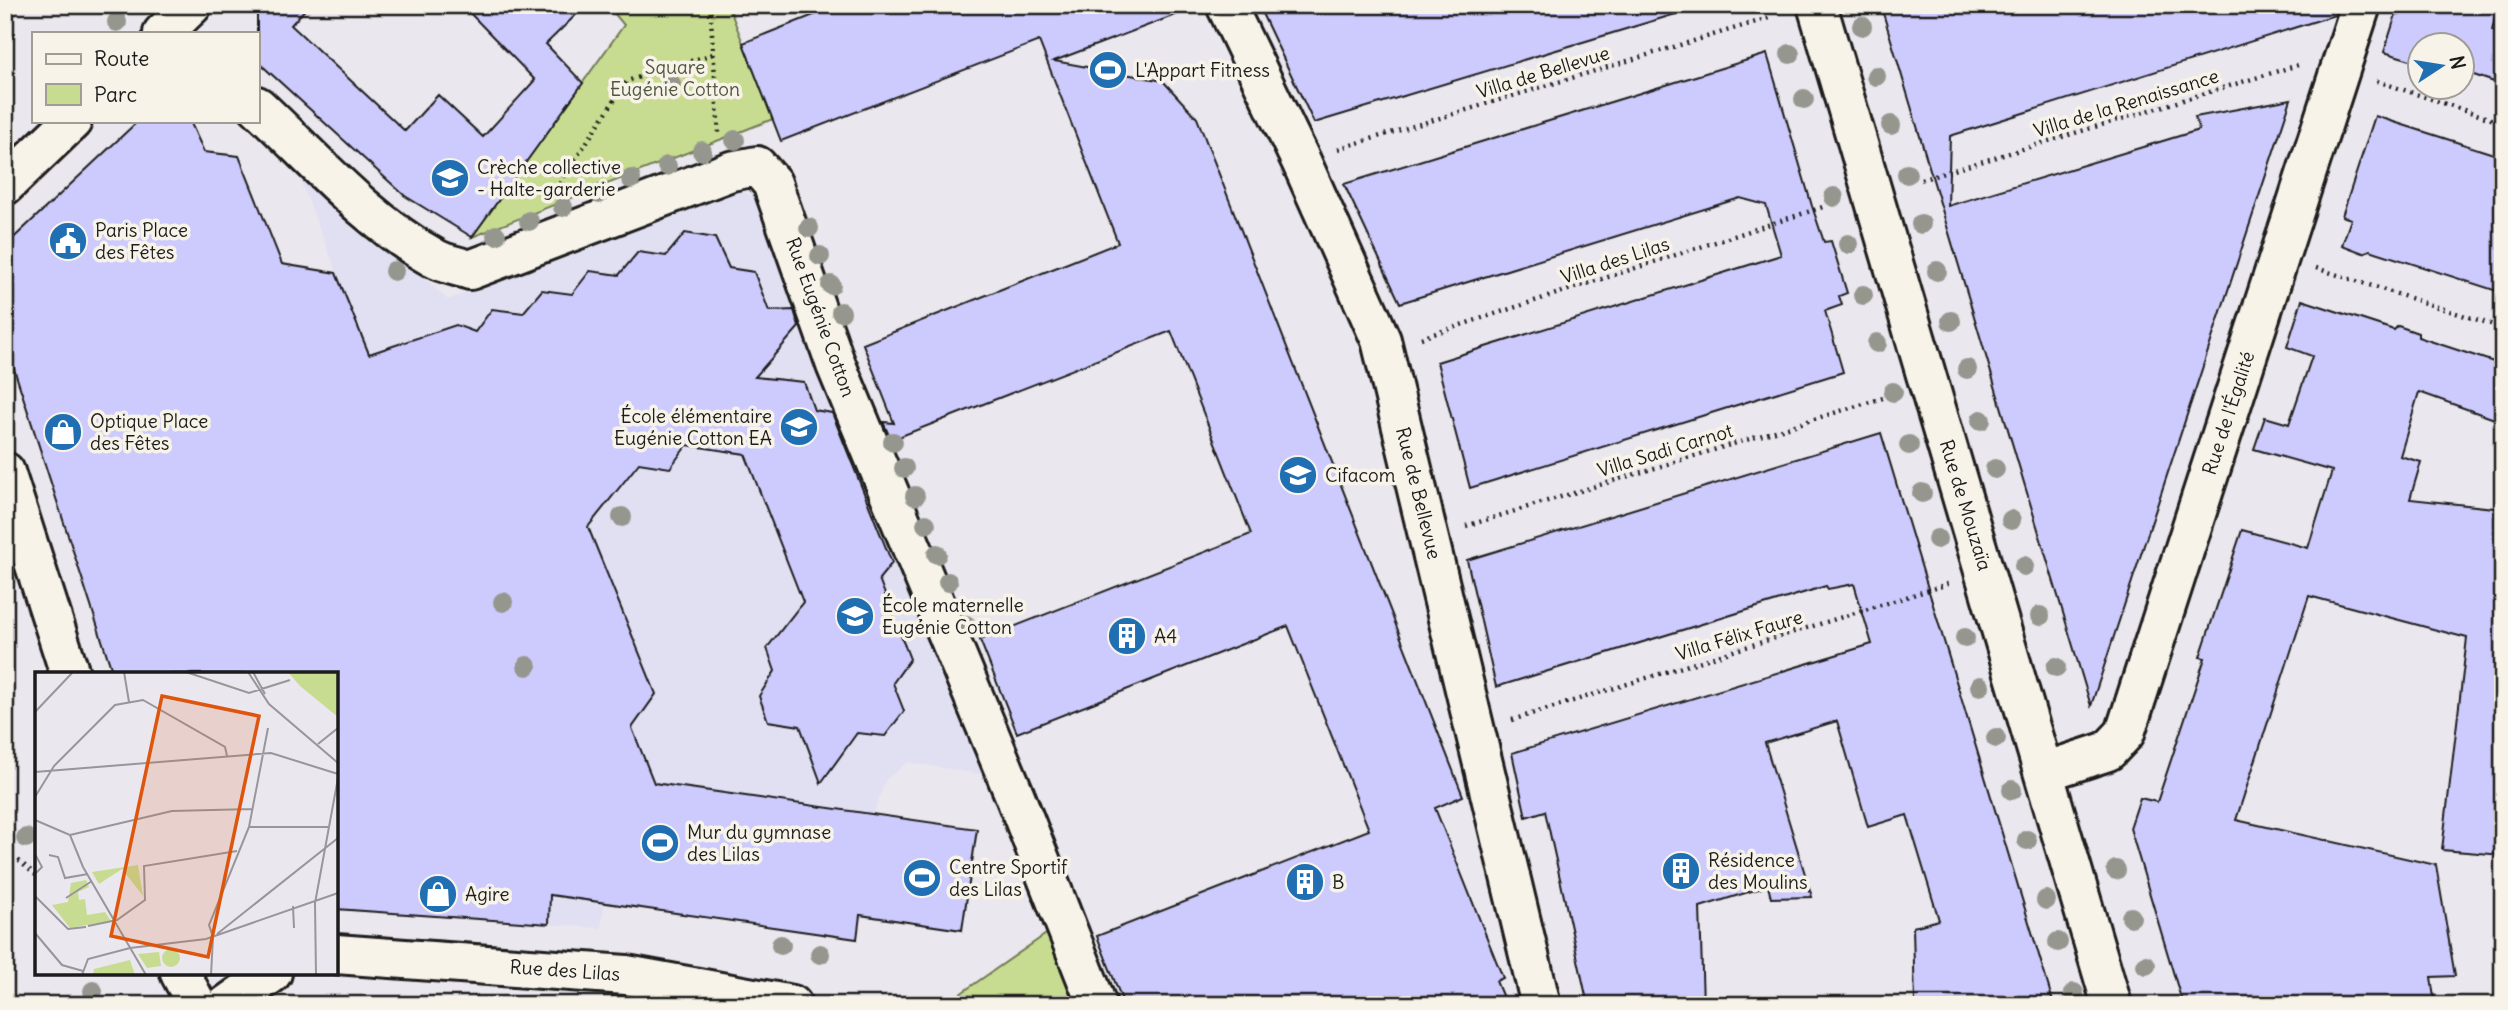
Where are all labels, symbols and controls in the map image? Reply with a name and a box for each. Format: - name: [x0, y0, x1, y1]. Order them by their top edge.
- legend: [32, 32, 259, 122]
- north arrow: [2406, 32, 2476, 102]
- street label: Villa de Bellevue: [1474, 40, 1612, 104]
- text: Route: [94, 45, 149, 72]
- sports icon: L'Appart Fitness: [1087, 49, 1129, 91]
- text: N: [2445, 54, 2471, 71]
- park label: Square Eugénie Cotton: [610, 55, 740, 101]
- place label: L'Appart Fitness: [1135, 58, 1270, 82]
- street label: Villa de la Renaissance: [2031, 63, 2221, 143]
- text: Parc: [94, 81, 137, 108]
- place label: Crèche collective - Halte-garderie: [477, 155, 621, 201]
- school or university icon: Crèche collective - Halte-garderie: [429, 157, 471, 199]
- place label: Paris Place des Fêtes: [95, 218, 188, 264]
- public building icon: Paris Place des Fêtes: [47, 220, 89, 262]
- street label: Villa des Lilas: [1558, 231, 1672, 289]
- street label: Rue Eugénie Cotton: [781, 234, 861, 400]
- street label: Rue de l'Égalité: [2197, 348, 2259, 478]
- place label: École élémentaire Eugénie Cotton EA: [614, 404, 772, 450]
- school or university icon: École élémentaire Eugénie Cotton EA: [778, 406, 820, 448]
- place label: Optique Place des Fêtes: [90, 409, 208, 455]
- shop icon: Optique Place des Fêtes: [42, 411, 84, 453]
- street label: Villa Sadi Carnot: [1594, 418, 1736, 482]
- street label: Rue de Bellevue: [1391, 424, 1447, 562]
- street label: Rue de Mouzaïa: [1935, 437, 1997, 573]
- school or university icon: Cifacom: [1277, 454, 1319, 496]
- place label: Cifacom: [1325, 463, 1395, 487]
- place label: École maternelle Eugénie Cotton: [882, 593, 1024, 639]
- school or university icon: École maternelle Eugénie Cotton: [834, 595, 876, 637]
- street label: Villa Félix Faure: [1673, 604, 1805, 666]
- building icon: A4: [1106, 615, 1148, 657]
- place label: A4: [1154, 624, 1177, 648]
- inset map: [35, 672, 338, 975]
- place label: Mur du gymnase des Lilas: [687, 820, 831, 866]
- sports icon: Mur du gymnase des Lilas: [639, 822, 681, 864]
- place label: Résidence des Moulins: [1708, 848, 1808, 894]
- building icon: Résidence des Moulins: [1660, 850, 1702, 892]
- place label: Centre Sportif des Lilas: [949, 855, 1068, 901]
- sports icon: Centre Sportif des Lilas: [901, 857, 943, 899]
- building icon: B: [1284, 861, 1326, 903]
- place label: B: [1332, 870, 1344, 894]
- shop icon: Agire: [417, 873, 459, 915]
- place label: Agire: [465, 882, 509, 906]
- street label: Rue des Lilas: [509, 954, 621, 986]

